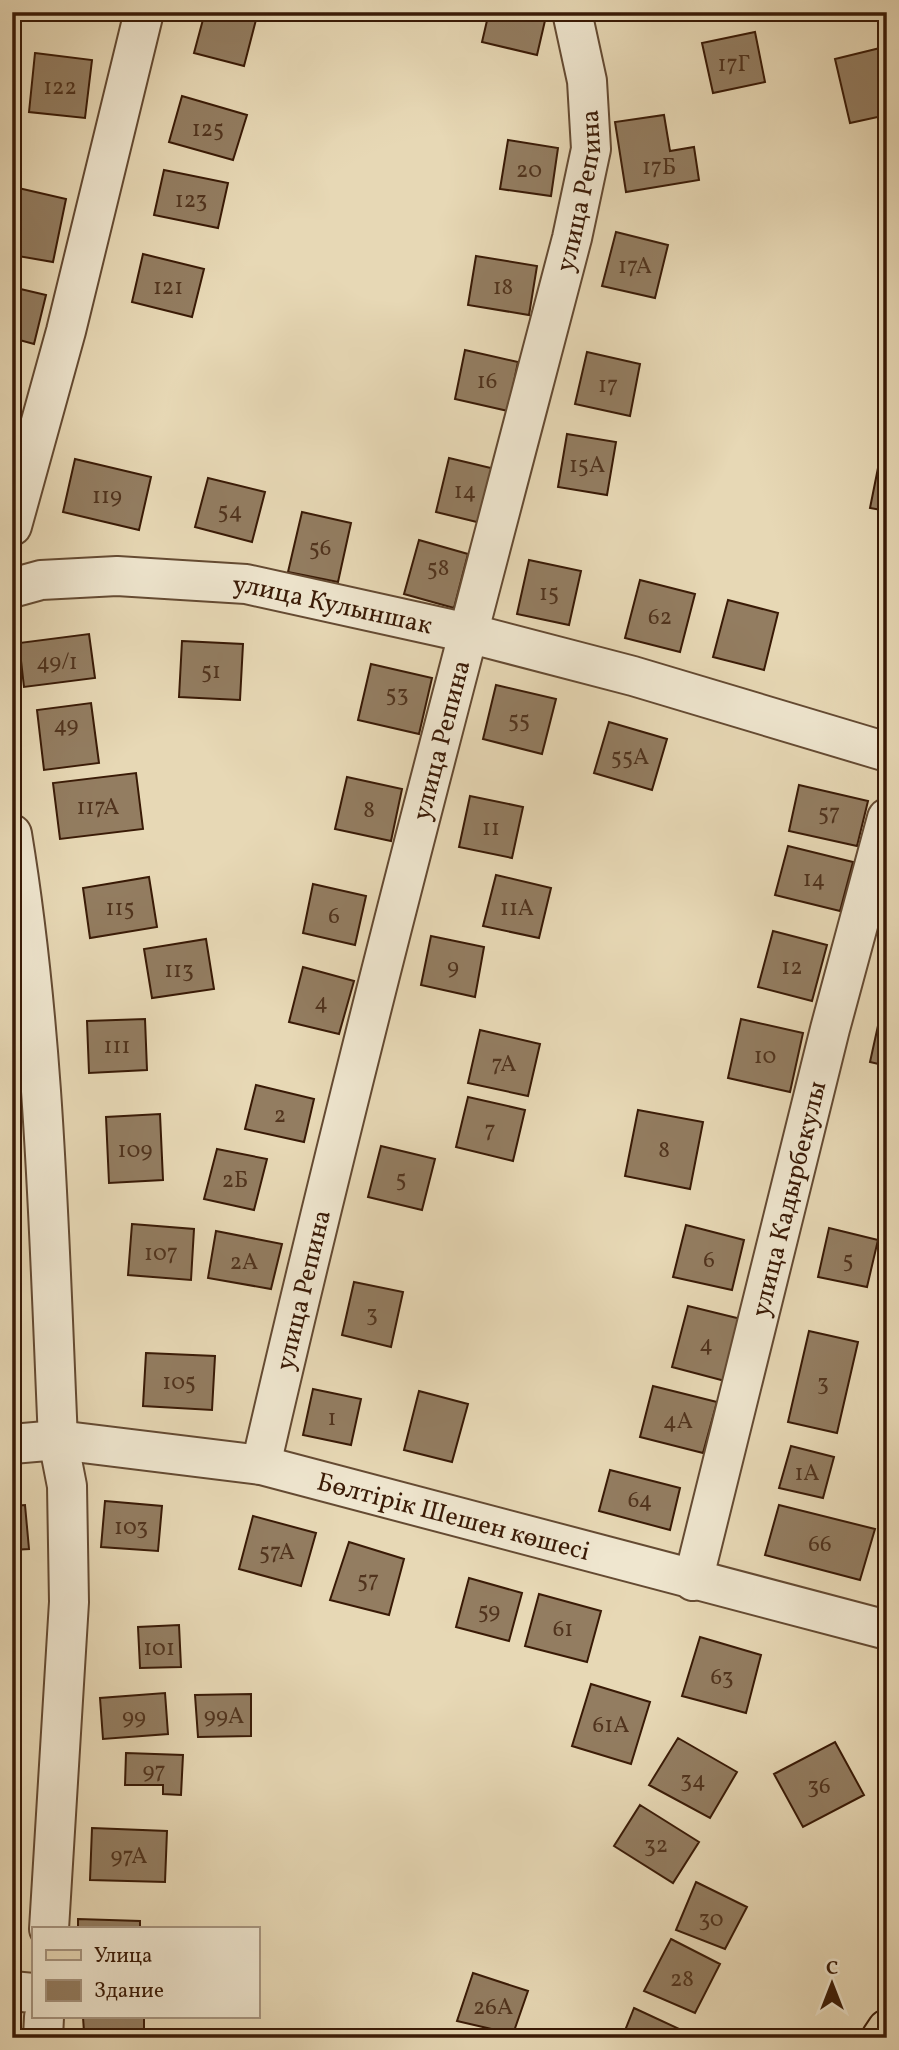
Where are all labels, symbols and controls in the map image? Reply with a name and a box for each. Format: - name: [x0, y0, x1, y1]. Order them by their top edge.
- house number: 17Г: [718, 49, 750, 81]
- house number: 122: [43, 72, 77, 104]
- street label: улица Репина: [548, 109, 611, 276]
- house number: 125: [192, 114, 224, 146]
- house number: 17Б: [642, 152, 676, 184]
- house number: 20: [516, 155, 542, 187]
- house number: 123: [175, 185, 207, 217]
- house number: 17А: [618, 251, 652, 283]
- house number: 121: [153, 272, 183, 304]
- house number: 18: [493, 272, 513, 304]
- house number: 16: [477, 366, 497, 398]
- house number: 17: [598, 370, 618, 402]
- house number: 15А: [569, 450, 605, 482]
- house number: 14: [454, 476, 476, 508]
- house number: 119: [92, 481, 122, 513]
- house number: 54: [218, 496, 242, 528]
- house number: 56: [309, 533, 331, 565]
- house number: 58: [427, 553, 449, 585]
- street label: улица Кулыншак: [232, 567, 435, 645]
- house number: 15: [539, 578, 559, 610]
- house number: 62: [648, 602, 672, 634]
- house number: 49/1: [36, 647, 78, 679]
- house number: 51: [201, 656, 221, 688]
- street label: улица Репина: [404, 656, 480, 824]
- house number: 53: [386, 679, 408, 711]
- house number: 55: [508, 705, 530, 737]
- house number: 49: [54, 710, 79, 742]
- house number: 55А: [611, 742, 649, 774]
- house number: 117А: [77, 792, 119, 824]
- house number: 8: [363, 795, 375, 827]
- house number: 57: [818, 798, 840, 830]
- house number: 11: [482, 813, 500, 845]
- house number: 14: [803, 864, 825, 896]
- house number: 115: [106, 893, 134, 925]
- house number: 11А: [500, 893, 534, 925]
- house number: 6: [328, 901, 340, 933]
- house number: 9: [447, 952, 459, 984]
- house number: 12: [781, 952, 803, 984]
- house number: 113: [164, 955, 194, 987]
- house number: 4: [314, 987, 328, 1019]
- house number: 111: [104, 1031, 130, 1063]
- house number: 10: [754, 1041, 776, 1073]
- house number: 7А: [491, 1049, 517, 1081]
- street label: улица Кадырбекулы: [743, 1077, 836, 1321]
- house number: 2: [274, 1100, 286, 1132]
- house number: 7: [484, 1115, 496, 1147]
- house number: 109: [118, 1135, 153, 1167]
- house number: 8: [658, 1135, 670, 1167]
- house number: 5: [395, 1164, 407, 1196]
- house number: 2Б: [222, 1165, 248, 1197]
- street label: улица Репина: [268, 1206, 341, 1374]
- house number: 107: [144, 1238, 178, 1270]
- house number: 6: [703, 1245, 715, 1277]
- house number: 5: [842, 1245, 854, 1277]
- house number: 2А: [230, 1247, 258, 1279]
- house number: 3: [366, 1299, 378, 1331]
- house number: 4: [699, 1329, 713, 1361]
- house number: 105: [162, 1367, 196, 1399]
- house number: 3: [817, 1368, 829, 1400]
- house number: 1: [328, 1403, 336, 1435]
- house number: 4А: [663, 1406, 693, 1438]
- house number: 1А: [794, 1458, 820, 1490]
- street label: Бөлтірік Шешен көшесі: [313, 1465, 594, 1571]
- house number: 64: [628, 1485, 652, 1517]
- house number: 103: [114, 1512, 148, 1544]
- house number: 66: [808, 1529, 832, 1561]
- house number: 57А: [259, 1537, 295, 1569]
- house number: 57: [357, 1565, 379, 1597]
- house number: 59: [478, 1596, 500, 1628]
- house number: 61: [553, 1614, 573, 1646]
- house number: 101: [143, 1633, 175, 1665]
- house number: 63: [710, 1662, 734, 1694]
- house number: 99А: [204, 1701, 244, 1733]
- house number: 99: [122, 1702, 146, 1734]
- house number: 61А: [593, 1710, 629, 1742]
- house number: 97: [142, 1756, 166, 1788]
- house number: 34: [680, 1765, 706, 1797]
- house number: 36: [807, 1771, 831, 1803]
- house number: 32: [644, 1830, 668, 1862]
- house number: 97А: [111, 1841, 147, 1873]
- house number: 30: [698, 1904, 724, 1936]
- legend: [32, 1927, 259, 2018]
- text: Улица: [94, 1942, 152, 1971]
- north arrow: [797, 1948, 867, 2018]
- text: С: [826, 1956, 838, 1982]
- house number: 28: [670, 1964, 694, 1996]
- text: Здание: [94, 1977, 164, 2006]
- house number: 26А: [473, 1992, 513, 2024]

